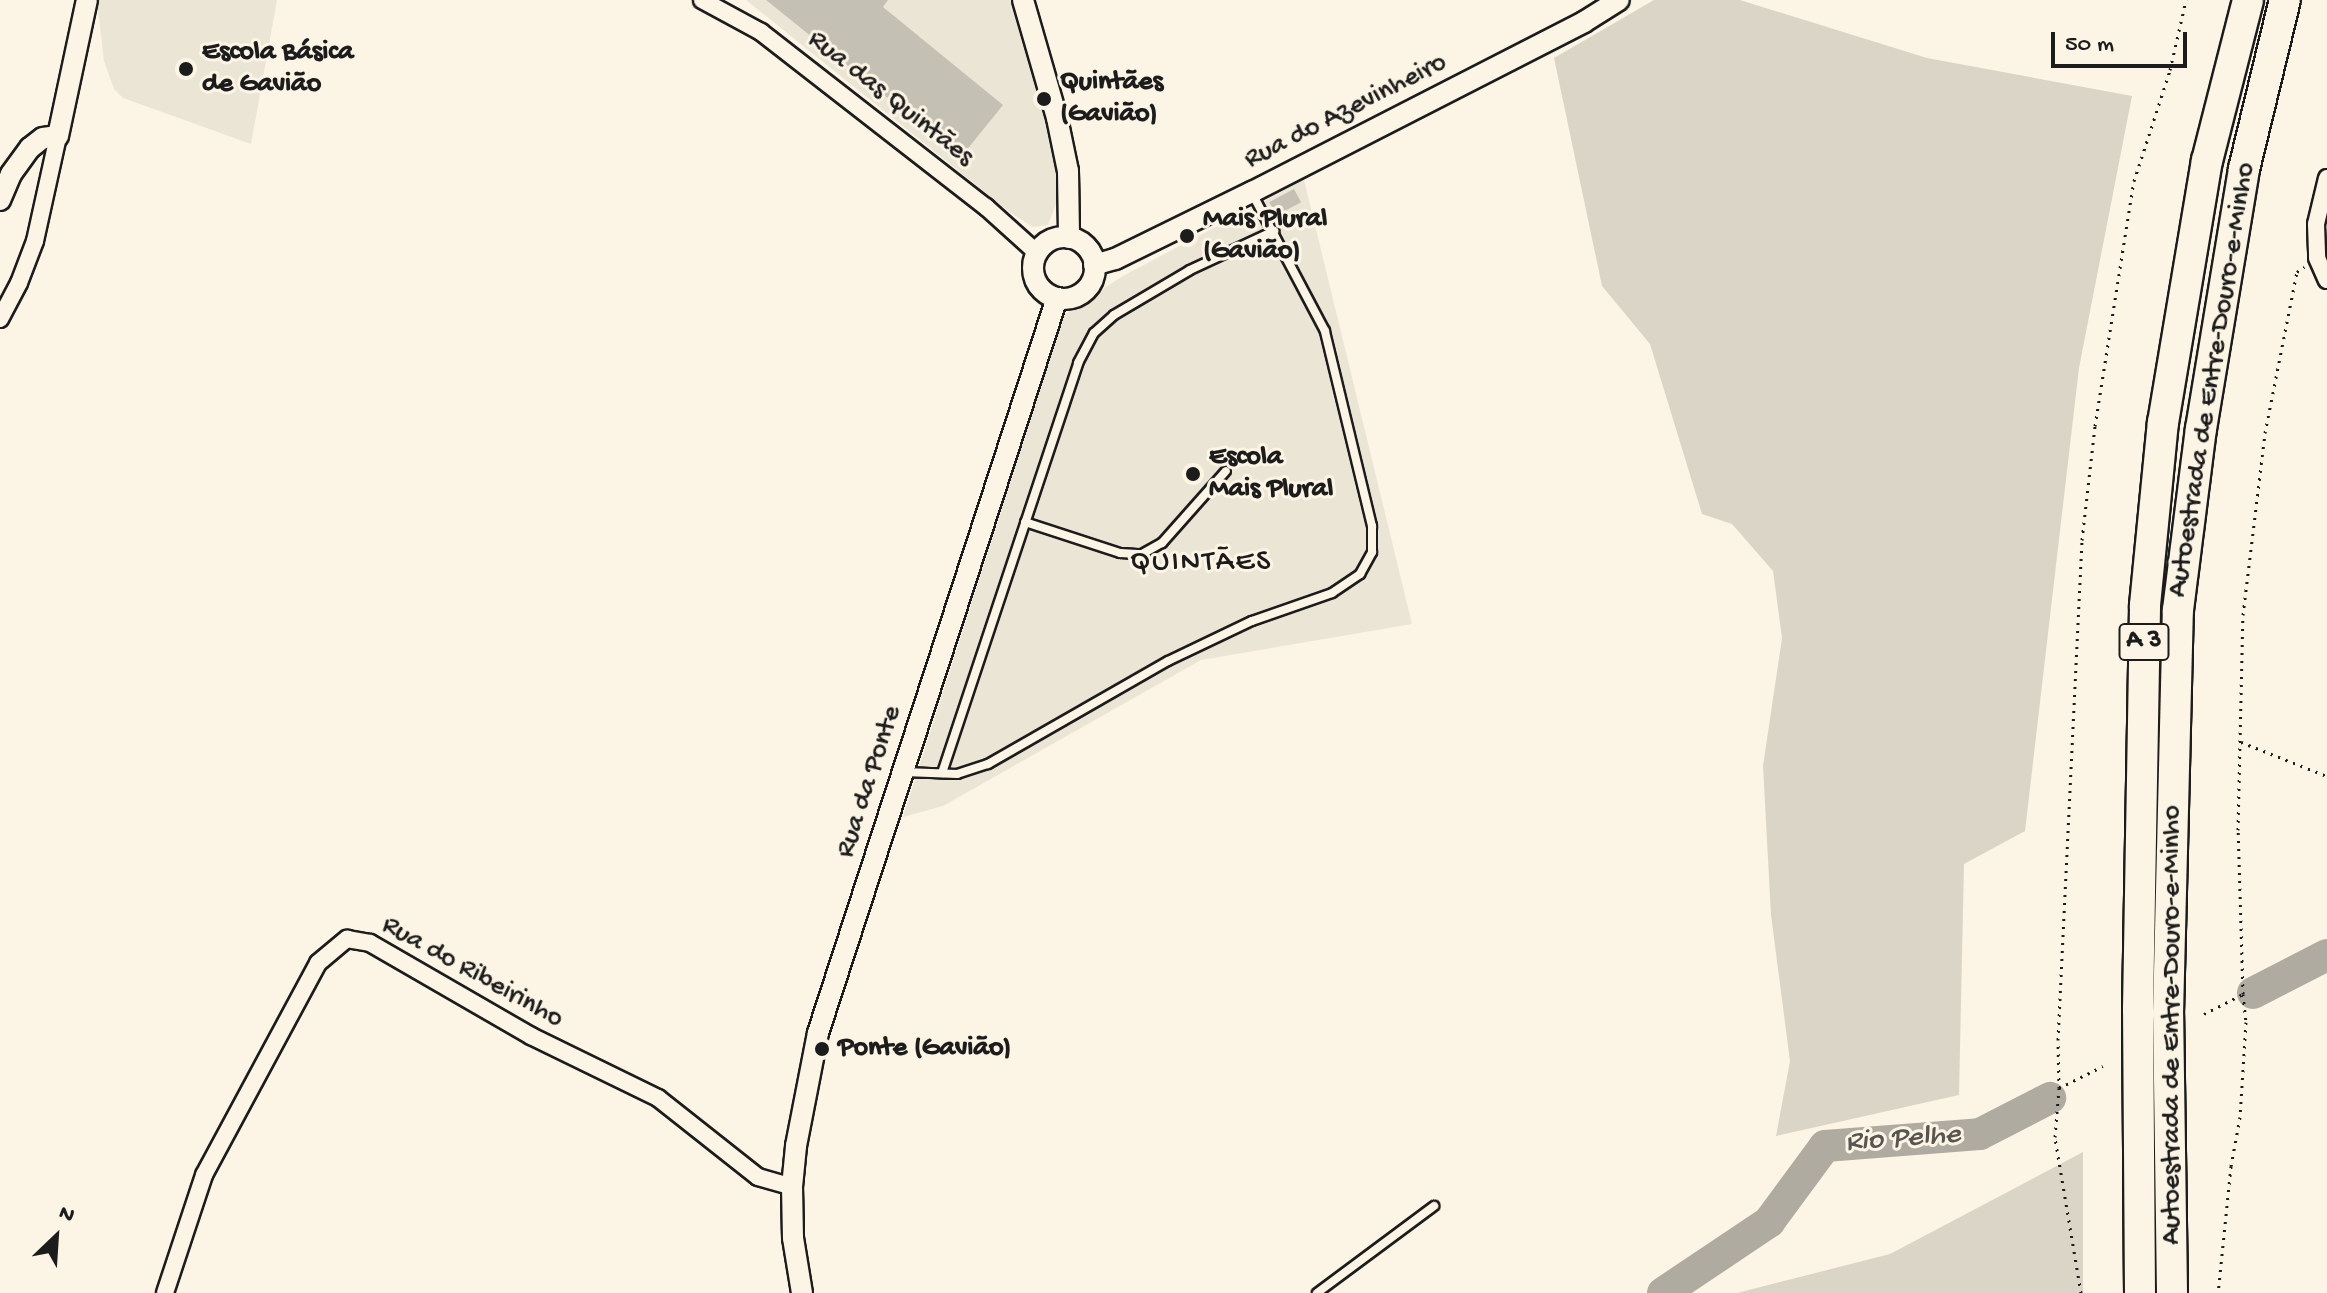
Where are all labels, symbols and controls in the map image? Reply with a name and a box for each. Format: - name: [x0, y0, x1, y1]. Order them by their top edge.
- scale bar: [2055, 16, 2191, 66]
- street label: Rua das Quintães: [800, 24, 980, 174]
- text: 50 m: [2065, 31, 2114, 60]
- place label: Escola Básica de Gavião: [202, 36, 353, 102]
- street label: Rua do Azevinheiro: [1239, 47, 1453, 177]
- marker: Escola Básica de Gavião: [177, 60, 195, 78]
- place label: Quintães (Gavião): [1060, 66, 1163, 132]
- marker: Quintães (Gavião): [1035, 90, 1053, 108]
- street label: Autoestrada de Entre-Douro-e-Minho: [2162, 160, 2264, 600]
- place label: Mais Plural (Gavião): [1203, 203, 1327, 269]
- marker: Mais Plural (Gavião): [1178, 227, 1196, 245]
- place label: Escola Mais Plural: [1209, 441, 1333, 507]
- marker: Escola Mais Plural: [1184, 465, 1202, 483]
- district label: QUINTÃES: [1130, 546, 1272, 582]
- road number: A 3: [2118, 620, 2170, 664]
- street label: Rua da Ponte: [830, 702, 910, 862]
- street label: Autoestrada de Entre-Douro-e-Minho: [2156, 805, 2190, 1245]
- street label: Rua do Ribeirinho: [375, 909, 569, 1037]
- place label: Ponte (Gavião): [838, 1032, 1011, 1066]
- marker: Ponte (Gavião): [813, 1040, 831, 1058]
- water label: Rio Pelhe: [1844, 1118, 1962, 1162]
- north arrow: [16, 1197, 96, 1277]
- text: N: [54, 1200, 78, 1230]

